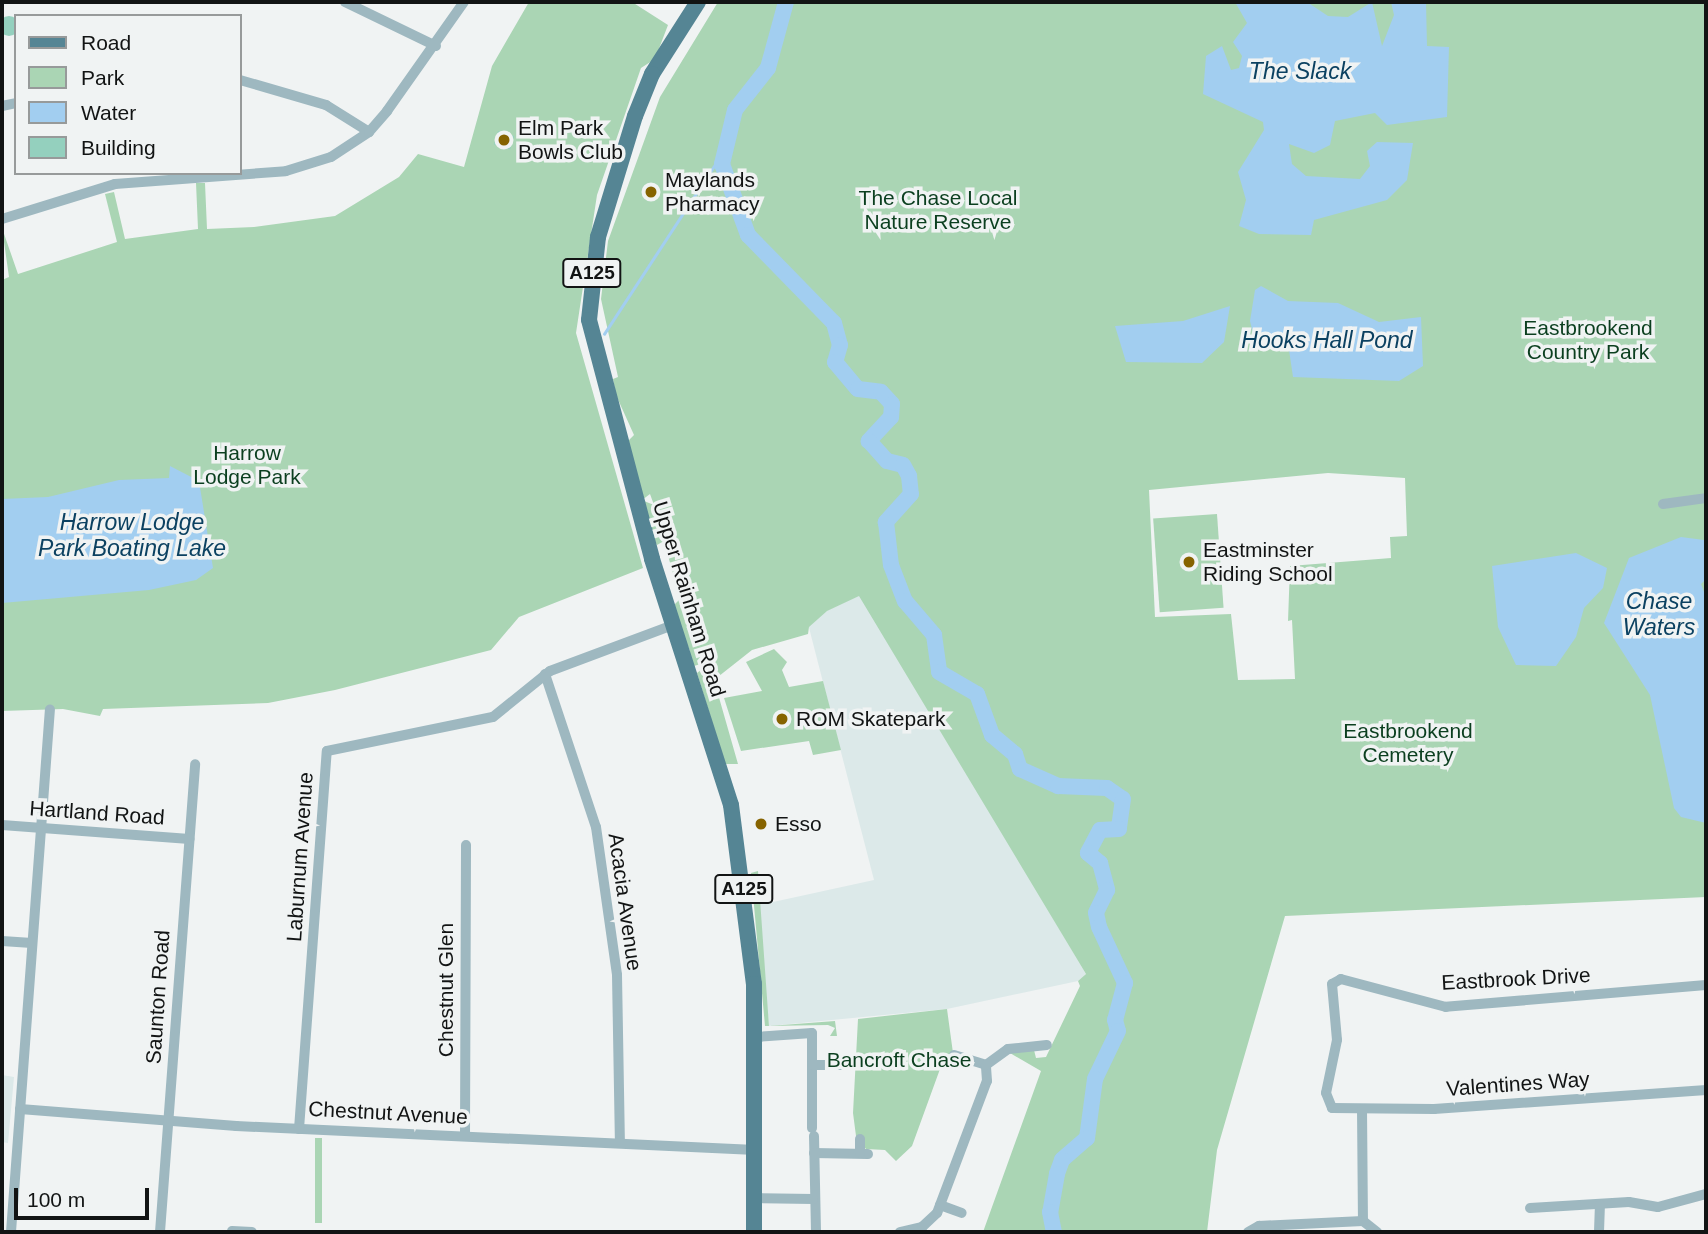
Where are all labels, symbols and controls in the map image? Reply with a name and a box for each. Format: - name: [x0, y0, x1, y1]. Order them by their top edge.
- legend: [14, 14, 242, 175]
- text: Road: [81, 31, 131, 54]
- water label: The Slack: [1249, 57, 1351, 85]
- text: Park: [81, 66, 124, 89]
- text: Water: [81, 101, 136, 124]
- place label: Elm Park Bowls Club: [518, 115, 623, 165]
- marker: Elm Park Bowls Club: [496, 132, 512, 148]
- text: Building: [81, 136, 156, 159]
- place label: Maylands Pharmacy: [665, 167, 760, 217]
- marker: Maylands Pharmacy: [643, 184, 659, 200]
- park label: The Chase Local Nature Reserve: [859, 185, 1017, 235]
- road number: A125: [562, 258, 622, 288]
- park label: Eastbrookend Country Park: [1523, 315, 1653, 365]
- water label: Hooks Hall Pond: [1241, 326, 1413, 354]
- park label: Harrow Lodge Park: [193, 440, 301, 490]
- street label: Upper Rainham Road: [647, 498, 731, 700]
- water label: Harrow Lodge Park Boating Lake: [38, 508, 226, 562]
- place label: Eastminster Riding School: [1203, 537, 1333, 587]
- marker: Eastminster Riding School: [1181, 554, 1197, 570]
- water label: Chase Waters: [1623, 587, 1695, 641]
- place label: ROM Skatepark: [796, 706, 945, 732]
- marker: ROM Skatepark: [774, 711, 790, 727]
- park label: Eastbrookend Cemetery: [1343, 718, 1473, 768]
- street label: Laburnum Avenue: [281, 771, 319, 943]
- street label: Hartland Road: [29, 796, 165, 830]
- place label: Esso: [775, 811, 822, 837]
- marker: Esso: [753, 816, 769, 832]
- street label: Acacia Avenue: [603, 831, 647, 973]
- road number: A125: [714, 874, 774, 904]
- street label: Chestnut Glen: [433, 923, 459, 1057]
- street label: Saunton Road: [141, 929, 175, 1065]
- street label: Eastbrook Drive: [1441, 963, 1591, 995]
- park label: Bancroft Chase: [827, 1047, 971, 1073]
- street label: Valentines Way: [1446, 1066, 1590, 1102]
- street label: Chestnut Avenue: [307, 1096, 469, 1130]
- scale bar: [18, 1174, 152, 1218]
- text: 100 m: [27, 1188, 85, 1211]

